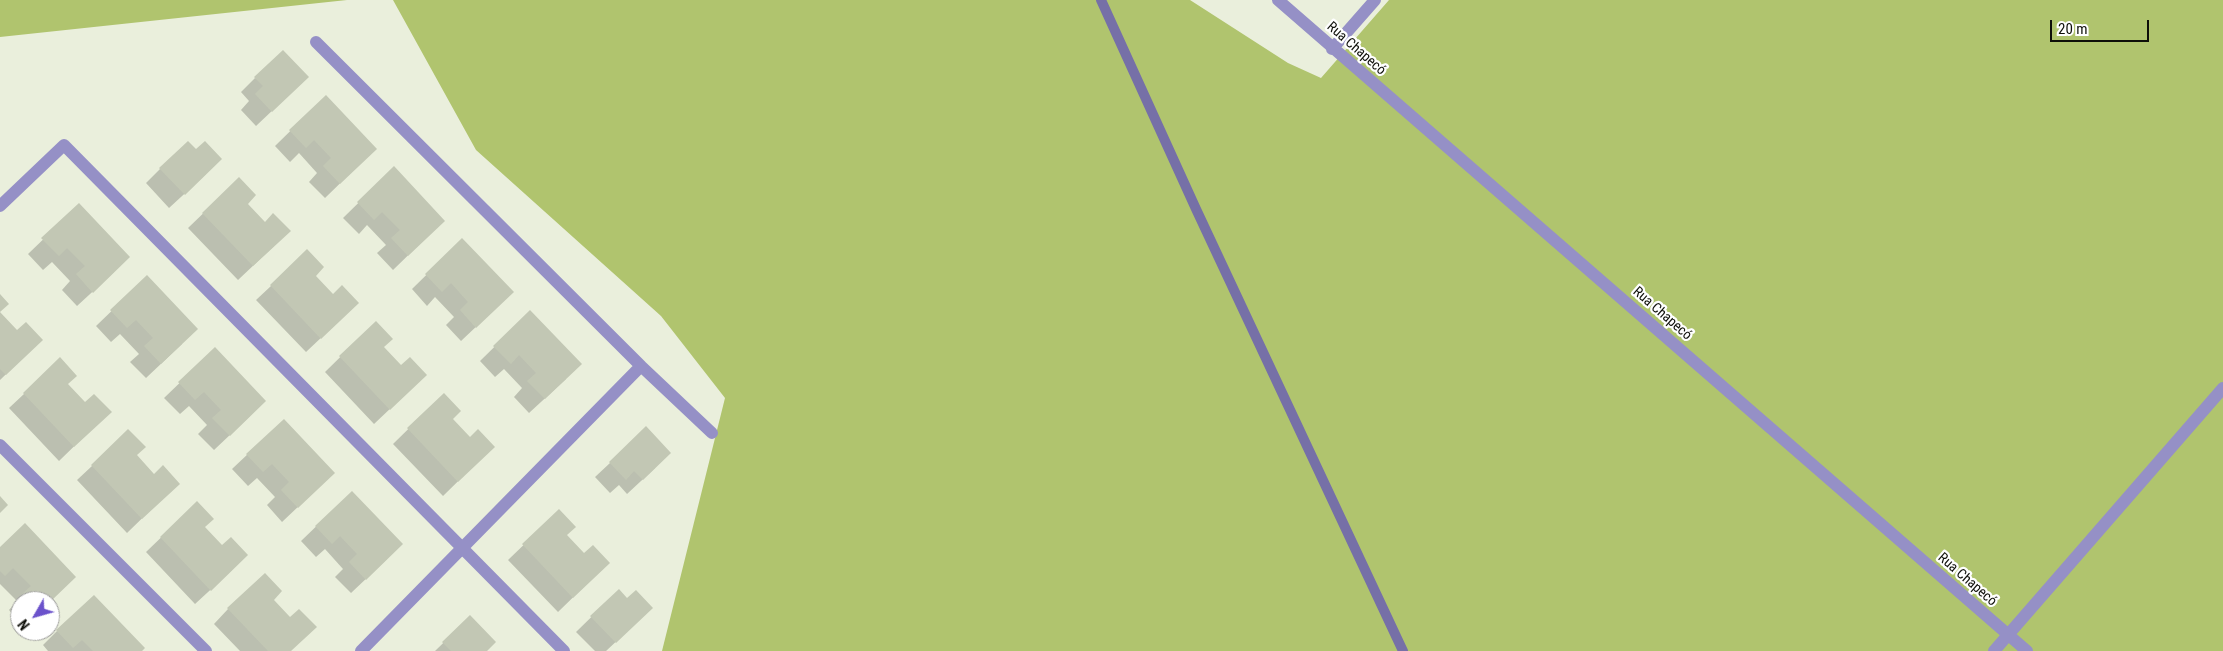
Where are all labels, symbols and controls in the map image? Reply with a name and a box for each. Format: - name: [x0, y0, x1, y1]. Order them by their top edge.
- scale bar: [2053, 10, 2152, 42]
- street label: Rua Chapecó: [1323, 19, 1389, 79]
- text: 20 m: [2058, 20, 2088, 38]
- street label: Rua Chapecó: [1629, 284, 1695, 344]
- street label: Rua Chapecó: [1934, 550, 2000, 610]
- north arrow: [10, 591, 60, 641]
- text: N: [15, 616, 33, 633]

